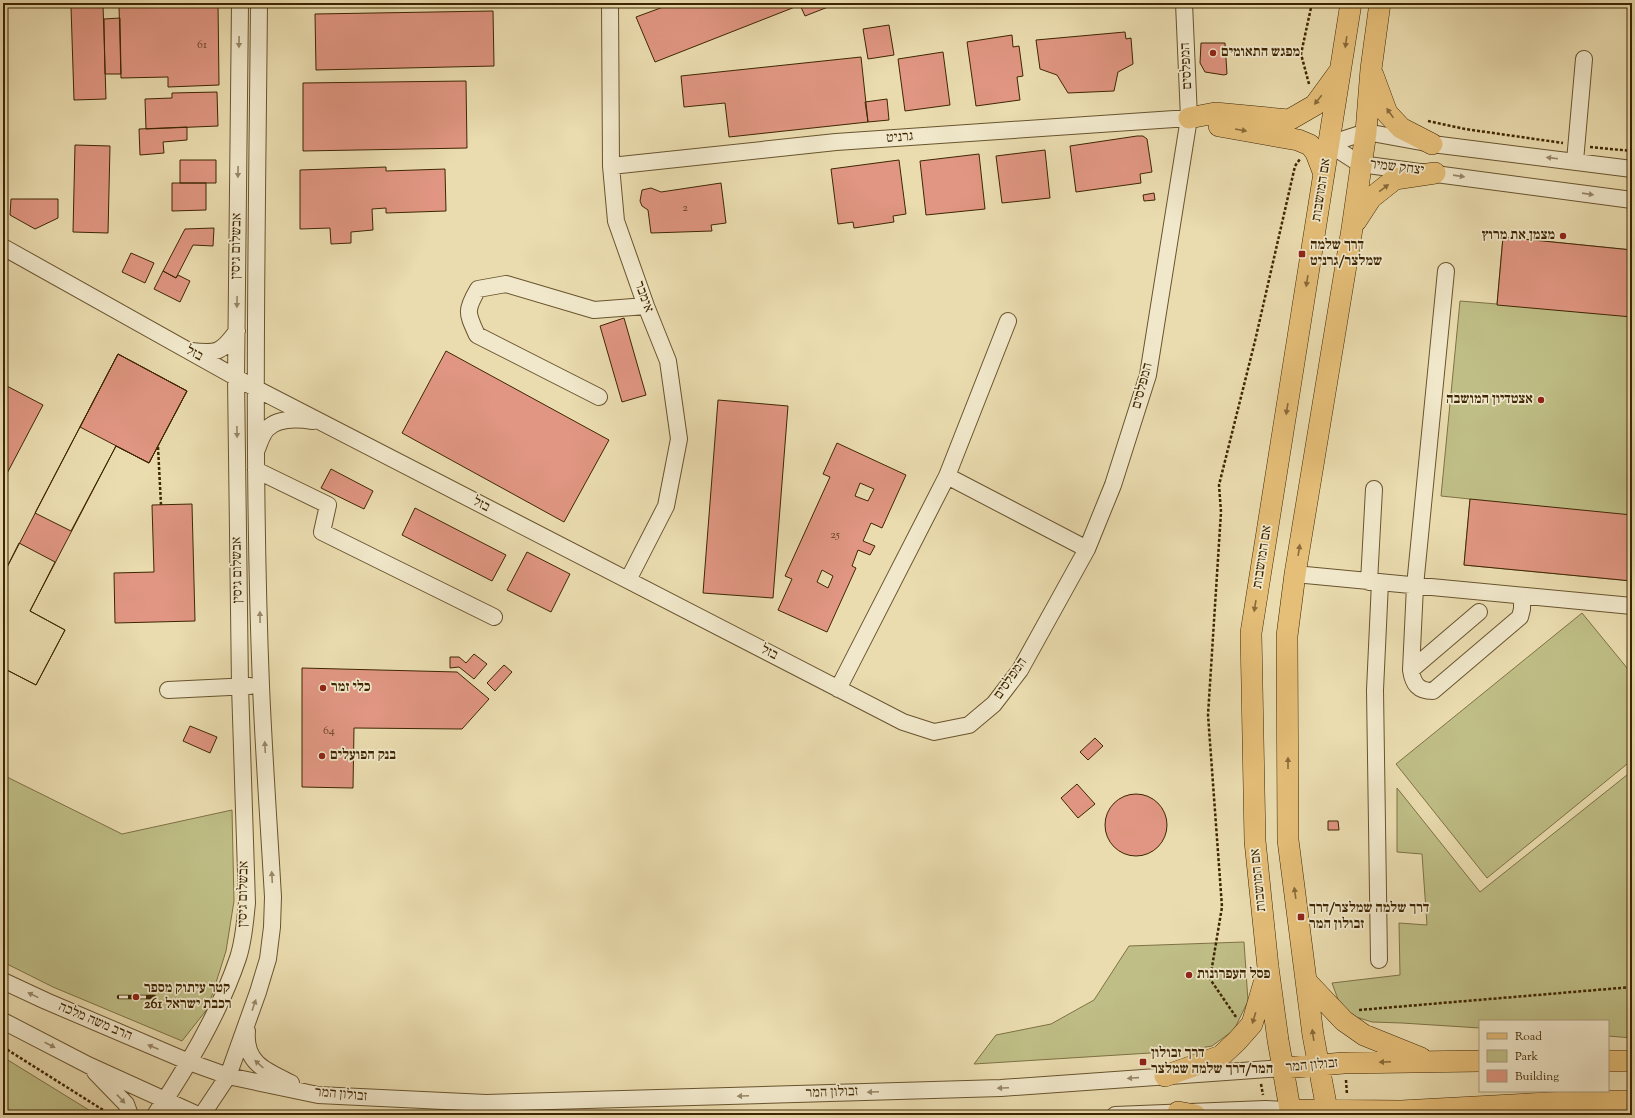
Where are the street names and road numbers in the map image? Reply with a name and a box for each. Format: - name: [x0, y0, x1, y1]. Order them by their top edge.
- street label: המפלסים: [1176, 42, 1198, 90]
- street label: גרניט: [886, 127, 915, 149]
- street label: יצחק שמיר: [1369, 155, 1425, 181]
- street label: אם המושבות: [1307, 157, 1337, 223]
- street label: אבשלום גיסין: [226, 213, 248, 279]
- street label: אימבר: [628, 278, 658, 316]
- street label: בזל: [182, 341, 207, 367]
- street label: המפלסים: [1127, 361, 1159, 411]
- street label: בזל: [469, 492, 493, 518]
- street label: אם המושבות: [1248, 524, 1278, 590]
- street label: אבשלום גיסין: [227, 537, 249, 603]
- street label: בזל: [757, 640, 781, 666]
- street label: המפלסים: [989, 654, 1033, 704]
- street label: אם המושבות: [1246, 847, 1272, 913]
- street label: אבשלום גיסין: [233, 861, 255, 927]
- street label: הרב משה מלכה: [55, 997, 135, 1047]
- street label: זבולון המר: [1285, 1054, 1339, 1078]
- street label: זבולון המר: [805, 1082, 859, 1104]
- street label: זבולון המר: [314, 1083, 368, 1107]

